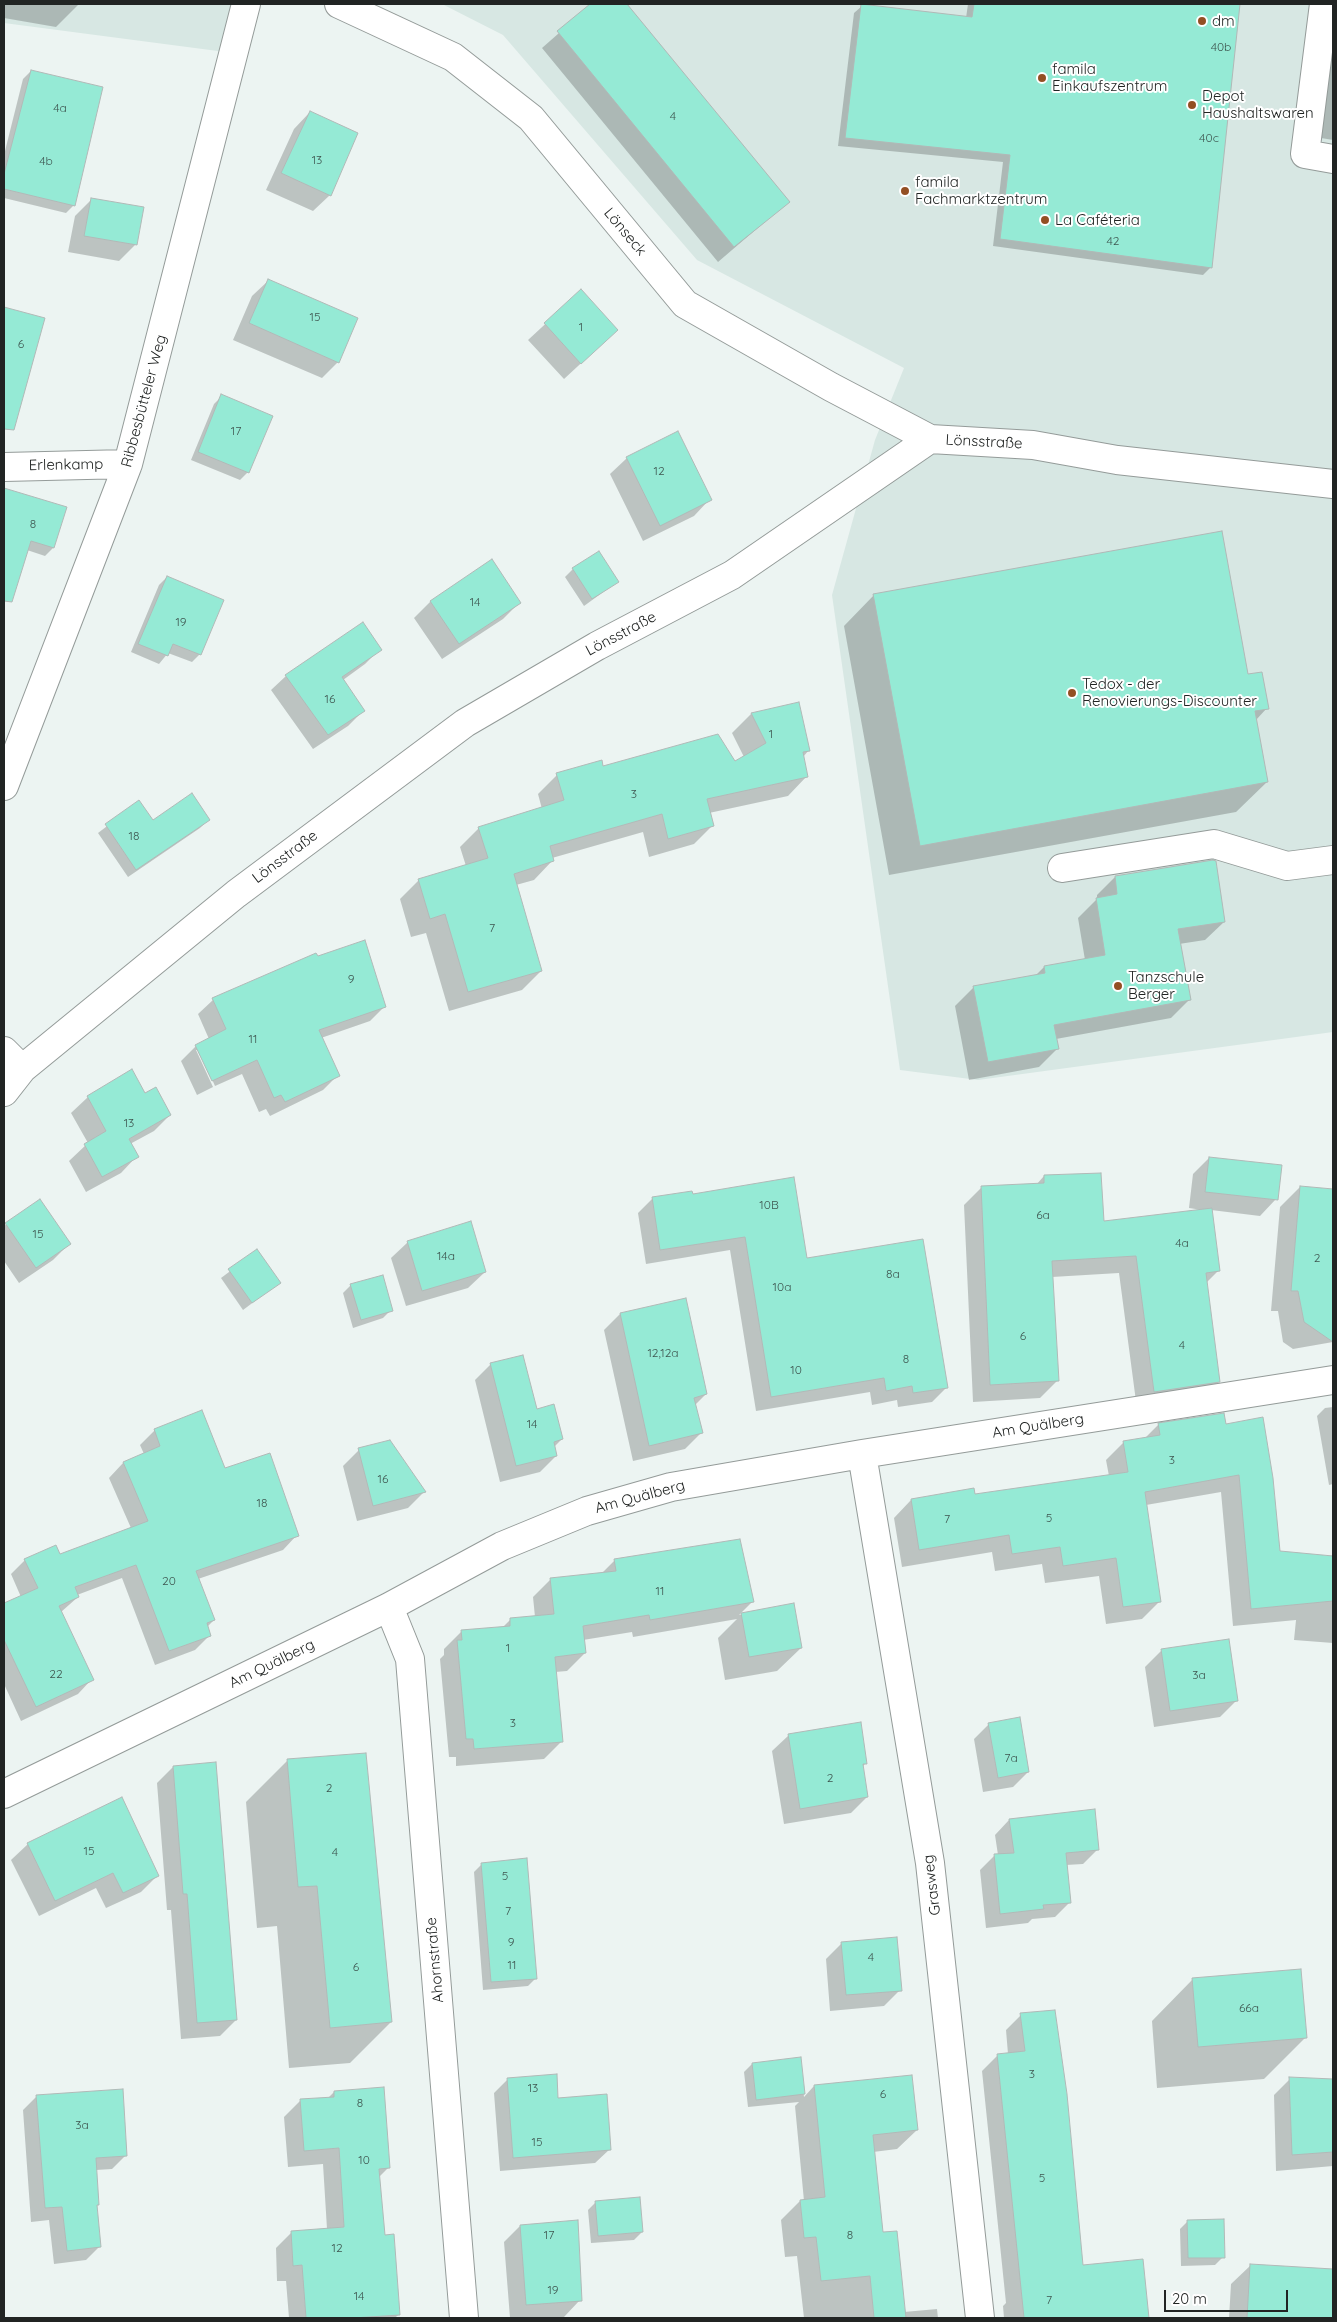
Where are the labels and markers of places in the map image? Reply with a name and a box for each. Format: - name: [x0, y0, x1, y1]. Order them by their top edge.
- place label: dm: [1212, 12, 1235, 30]
- marker: dm: [1196, 15, 1208, 27]
- place label: famila Einkaufszentrum: [1052, 60, 1168, 95]
- marker: famila Einkaufszentrum: [1036, 72, 1048, 84]
- place label: Depot Haushaltswaren: [1202, 87, 1314, 122]
- marker: Depot Haushaltswaren: [1186, 99, 1198, 111]
- place label: famila Fachmarktzentrum: [915, 173, 1047, 208]
- marker: famila Fachmarktzentrum: [899, 185, 911, 197]
- place label: La Caféteria: [1055, 211, 1140, 229]
- marker: La Caféteria: [1039, 214, 1051, 226]
- place label: Tedox - der Renovierungs-Discounter: [1082, 675, 1257, 710]
- marker: Tedox - der Renovierungs-Discounter: [1066, 687, 1078, 699]
- place label: Tanzschule Berger: [1128, 968, 1204, 1003]
- marker: Tanzschule Berger: [1112, 980, 1124, 992]

